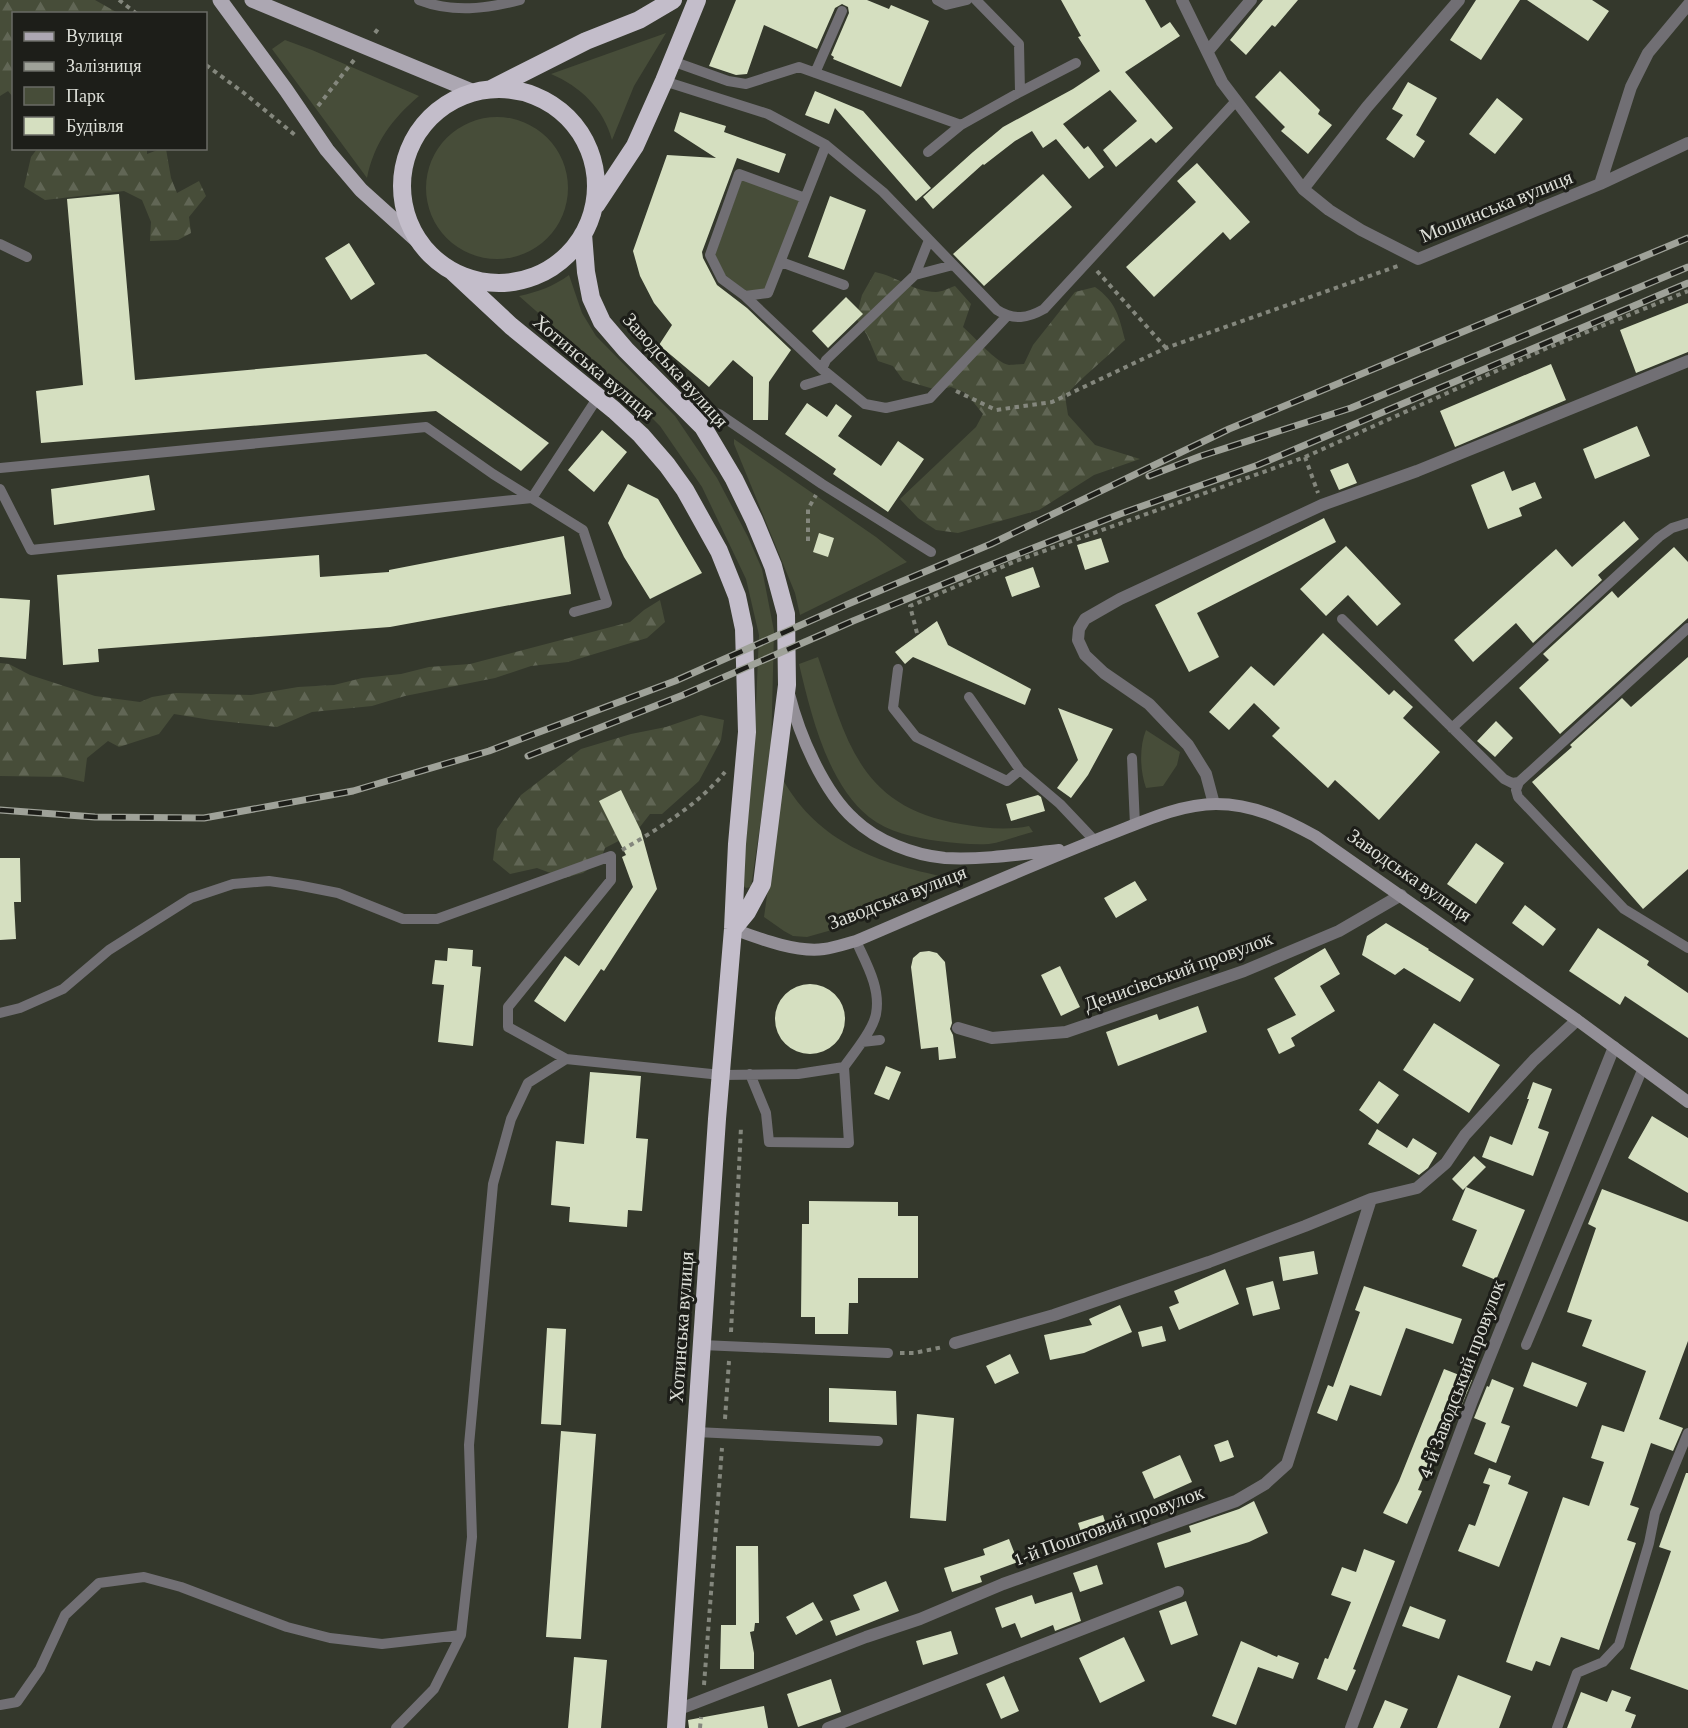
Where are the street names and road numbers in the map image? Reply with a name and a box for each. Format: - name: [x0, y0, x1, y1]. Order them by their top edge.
- street label: Мошинська вулиця: [1416, 165, 1576, 248]
- street label: Заводська вулиця: [618, 308, 733, 432]
- street label: Хотинська вулиця: [528, 310, 659, 425]
- street label: Заводська вулиця: [1343, 824, 1476, 927]
- street label: Заводська вулиця: [825, 861, 970, 934]
- street label: Денисівський провулок: [1081, 927, 1276, 1016]
- street label: Хотинська вулиця: [665, 1251, 698, 1403]
- street label: 4-й Заводський провулок: [1413, 1276, 1510, 1482]
- street label: 1-й Поштовий провулок: [1011, 1480, 1207, 1570]

